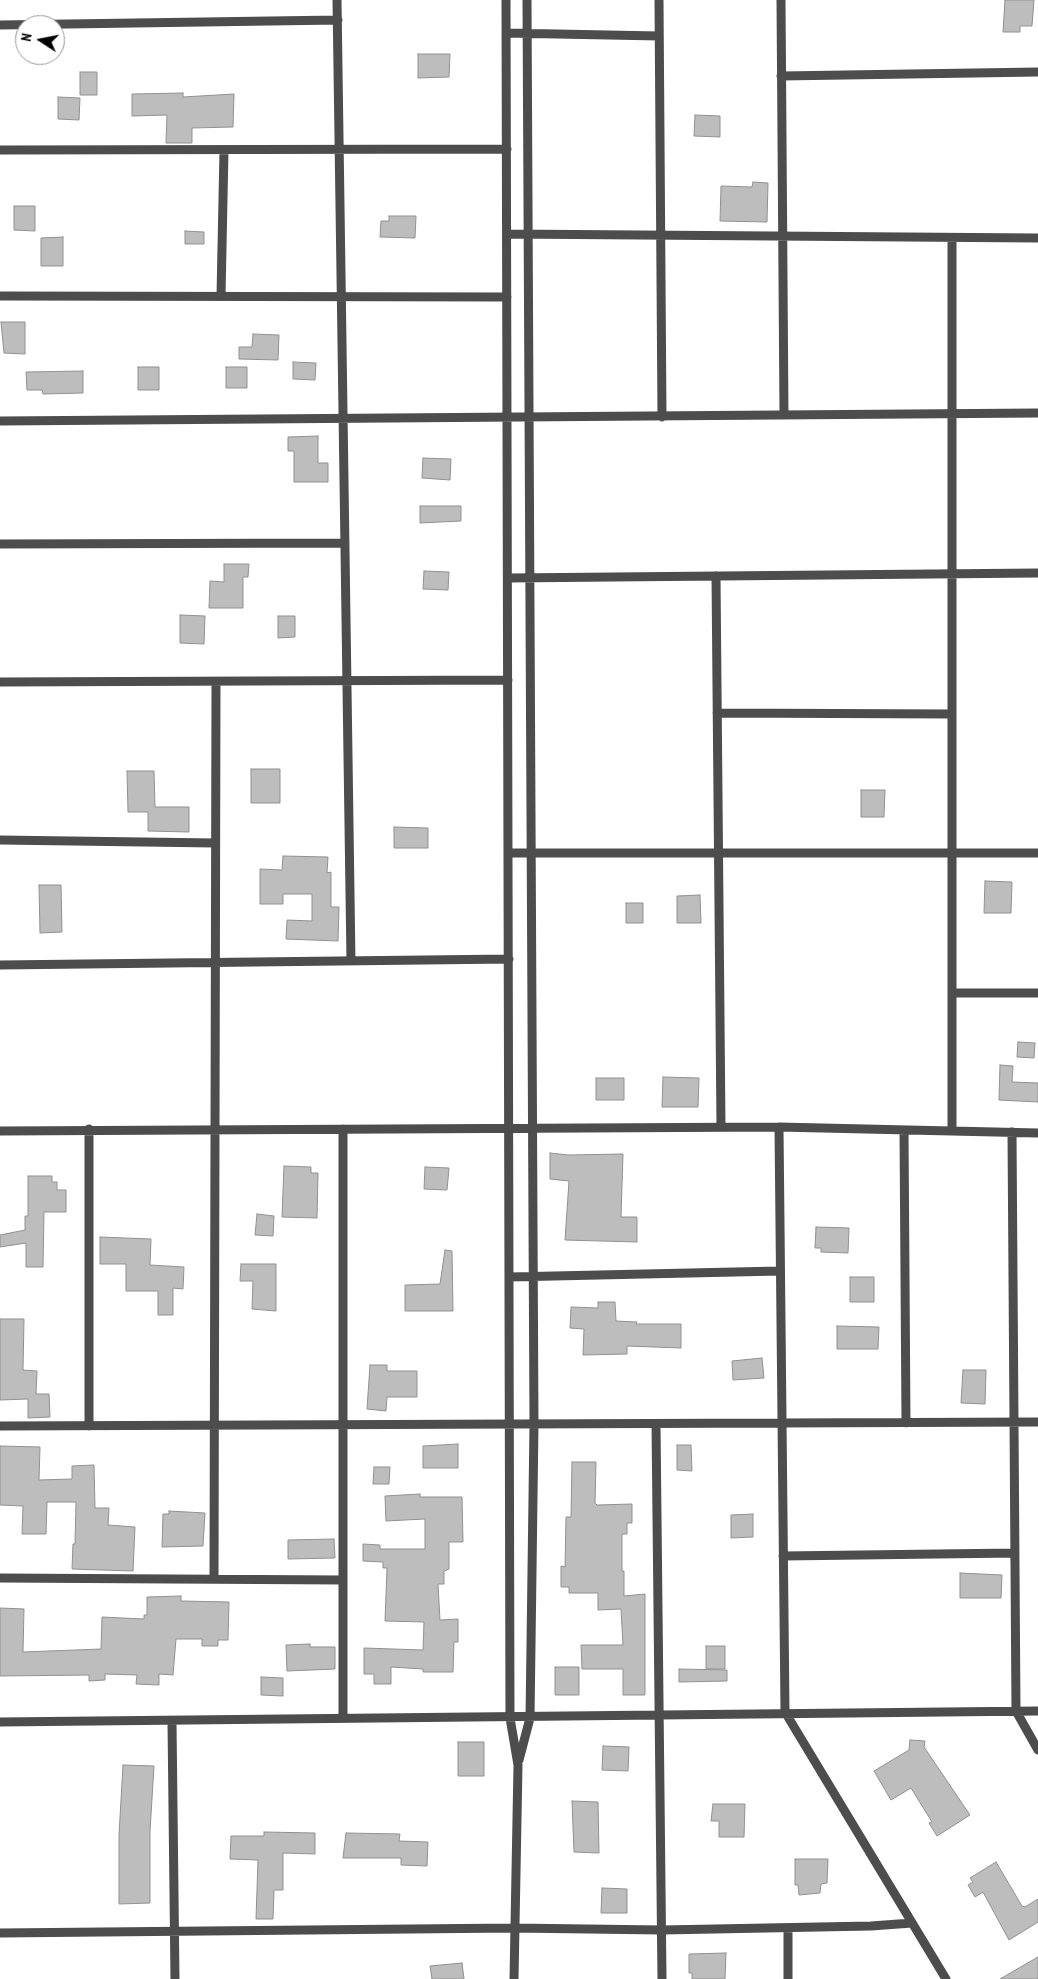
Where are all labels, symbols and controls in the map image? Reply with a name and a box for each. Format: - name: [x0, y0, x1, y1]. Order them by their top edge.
- north arrow: [15, 15, 65, 65]
- text: N: [17, 32, 36, 43]

